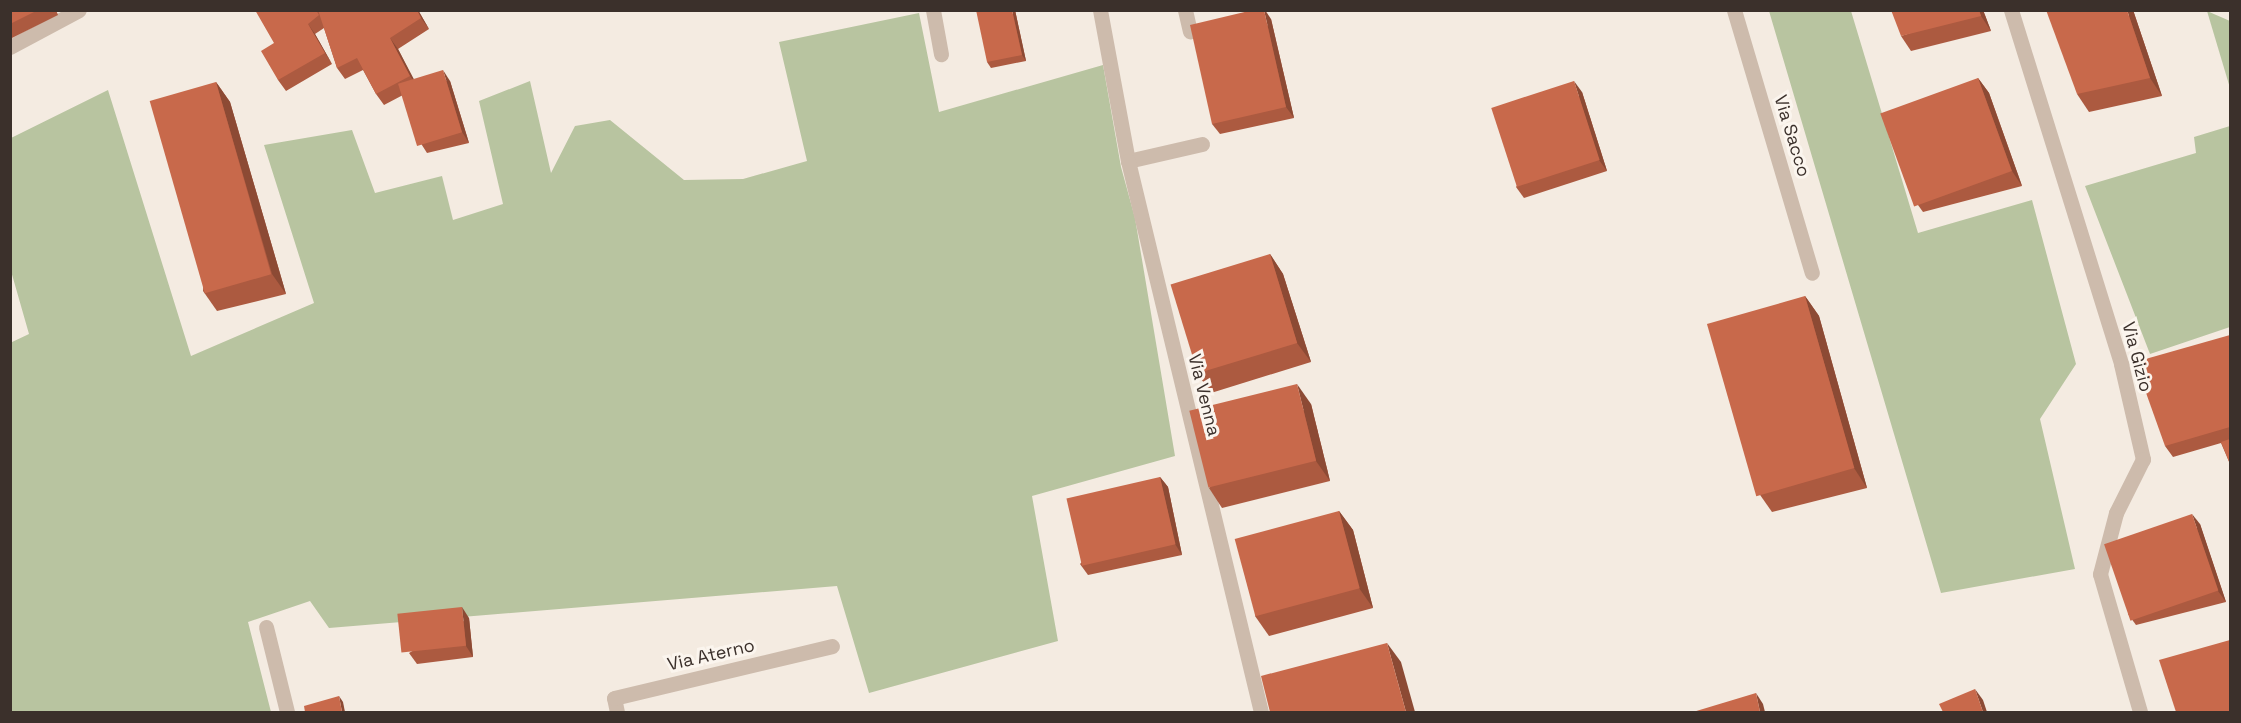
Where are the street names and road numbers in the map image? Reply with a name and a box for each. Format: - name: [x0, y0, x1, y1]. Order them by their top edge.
- street label: Via Sacco: [1769, 93, 1815, 179]
- street label: Via Gizio: [2117, 320, 2157, 394]
- street label: Via Venna: [1183, 352, 1225, 438]
- street label: Via Aterno: [665, 634, 757, 676]

